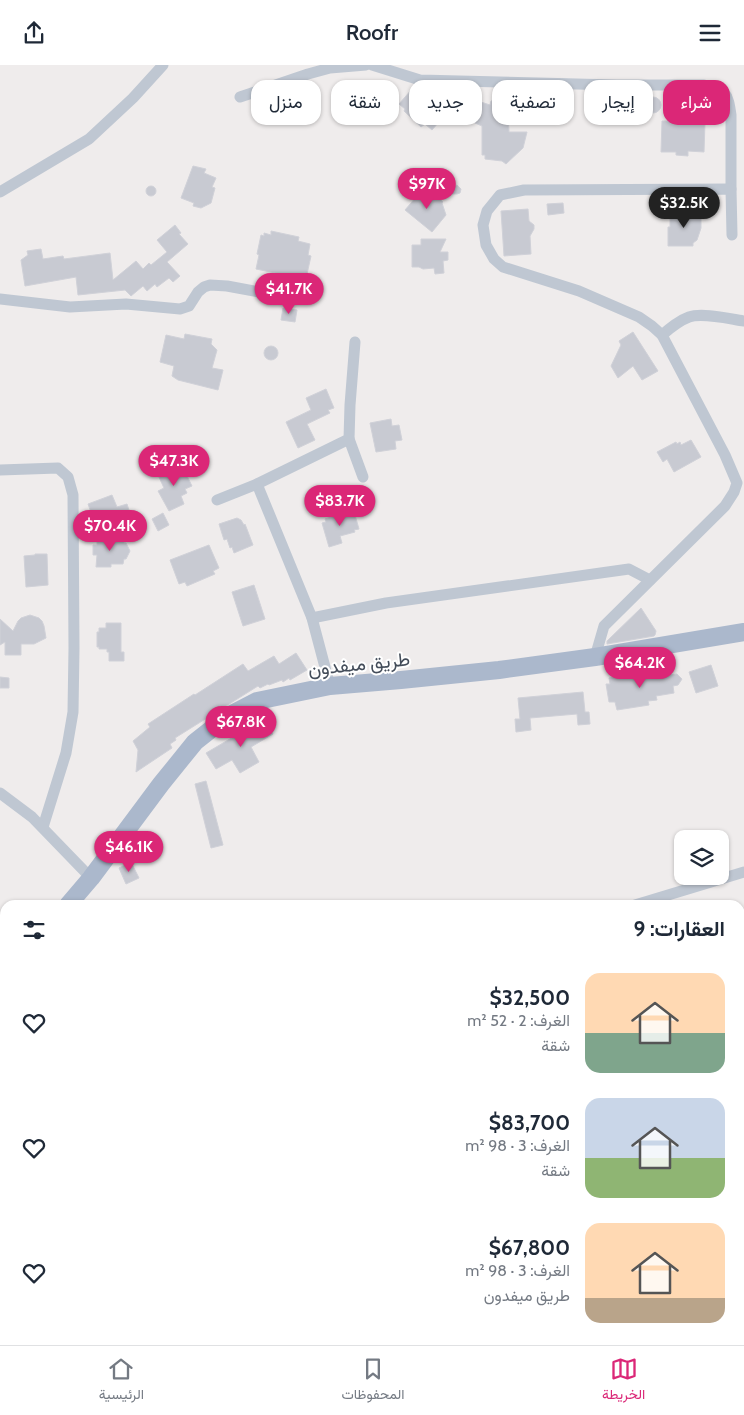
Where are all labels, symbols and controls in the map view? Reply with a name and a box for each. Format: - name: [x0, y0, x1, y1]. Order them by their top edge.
- icon: share: [20, 19, 48, 47]
- text: Roofr: [346, 19, 398, 46]
- icon: menu: [696, 19, 724, 47]
- chip: منزل: [251, 80, 321, 125]
- chip: شقة: [331, 80, 399, 125]
- chip: جديد: [409, 80, 482, 125]
- chip: تصفية: [492, 80, 574, 125]
- chip: إيجار: [584, 80, 653, 125]
- chip: شراء: [663, 80, 730, 125]
- pin: $97K: [397, 167, 457, 210]
- text: $97K: [409, 174, 445, 193]
- pin: $32.5K: [643, 186, 725, 229]
- text: $32.5K: [660, 193, 708, 212]
- pin: $41.7K: [248, 273, 330, 315]
- text: $41.7K: [266, 279, 312, 298]
- pin: $47.3K: [133, 445, 215, 487]
- text: $47.3K: [149, 451, 199, 470]
- pin: $83.7K: [299, 485, 381, 527]
- text: $83.7K: [315, 491, 365, 510]
- pin: $70.4K: [69, 509, 151, 552]
- text: $70.4K: [84, 516, 136, 535]
- street label: طريق ميفدون: [307, 647, 411, 681]
- pin: $64.2K: [599, 647, 681, 689]
- text: $64.2K: [615, 653, 665, 672]
- pin: $67.8K: [200, 705, 282, 748]
- text: $67.8K: [216, 712, 266, 731]
- map controls: [674, 830, 729, 885]
- button: layers: [674, 830, 729, 885]
- pin: $46.1K: [88, 831, 170, 873]
- text: $46.1K: [105, 837, 153, 856]
- icon: filters: [20, 916, 48, 944]
- text: العقارات: 9: [633, 916, 725, 941]
- text: $32,500: [490, 985, 570, 1010]
- icon: home: [625, 993, 685, 1053]
- icon: heart: [20, 1009, 48, 1037]
- text: الغرف: 2 · 52 m²: [467, 1011, 570, 1030]
- text: شقة: [541, 1036, 570, 1055]
- text: $83,700: [489, 1110, 570, 1135]
- icon: home: [625, 1118, 685, 1178]
- icon: heart: [20, 1134, 48, 1162]
- text: الغرف: 3 · 98 m²: [465, 1136, 570, 1155]
- text: شقة: [541, 1161, 570, 1180]
- text: $67,800: [489, 1235, 570, 1260]
- icon: home: [625, 1243, 685, 1303]
- icon: heart: [20, 1259, 48, 1287]
- text: الغرف: 3 · 98 m²: [465, 1261, 570, 1280]
- text: طريق ميفدون: [484, 1286, 570, 1305]
- tab: الرئيسية: [99, 1355, 144, 1407]
- tab: المحفوظات: [341, 1355, 405, 1407]
- tab: الخريطة: [602, 1355, 645, 1407]

